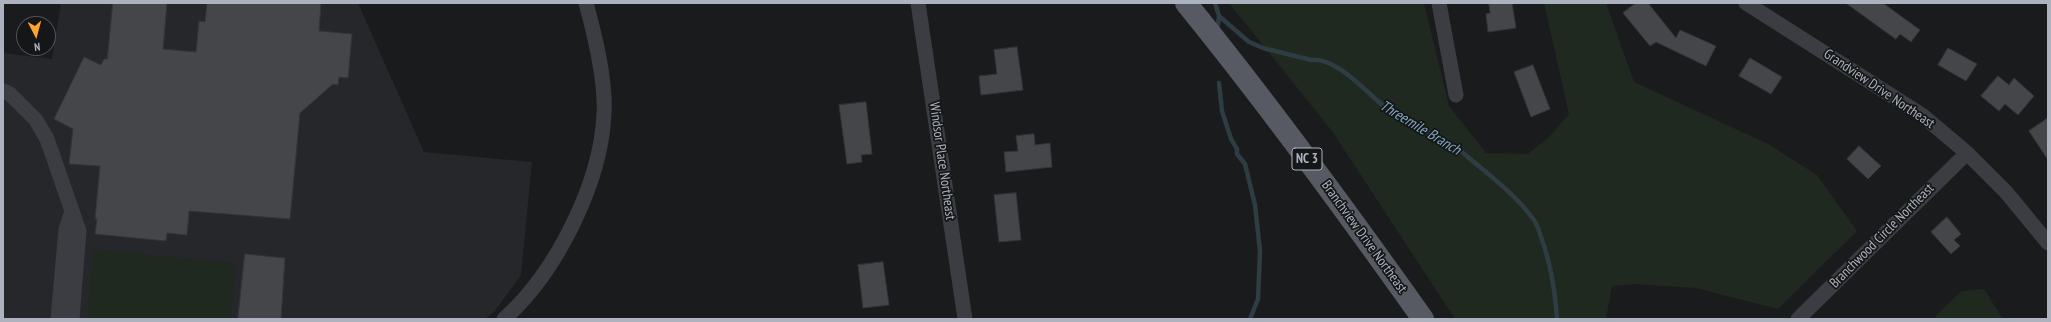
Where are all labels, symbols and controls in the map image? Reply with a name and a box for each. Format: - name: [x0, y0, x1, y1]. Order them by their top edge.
- north arrow: [16, 16, 56, 56]
- text: N: [33, 40, 41, 54]
- street label: Grandview Drive Northeast: [1820, 46, 1938, 132]
- water label: Threemile Branch: [1376, 97, 1464, 159]
- street label: Windsor Place Northeast: [925, 101, 959, 221]
- road number: NC 3: [1292, 148, 1322, 170]
- street label: Branchview Drive Northeast: [1318, 178, 1410, 296]
- street label: Branchwood Circle Northeast: [1826, 180, 1938, 292]

